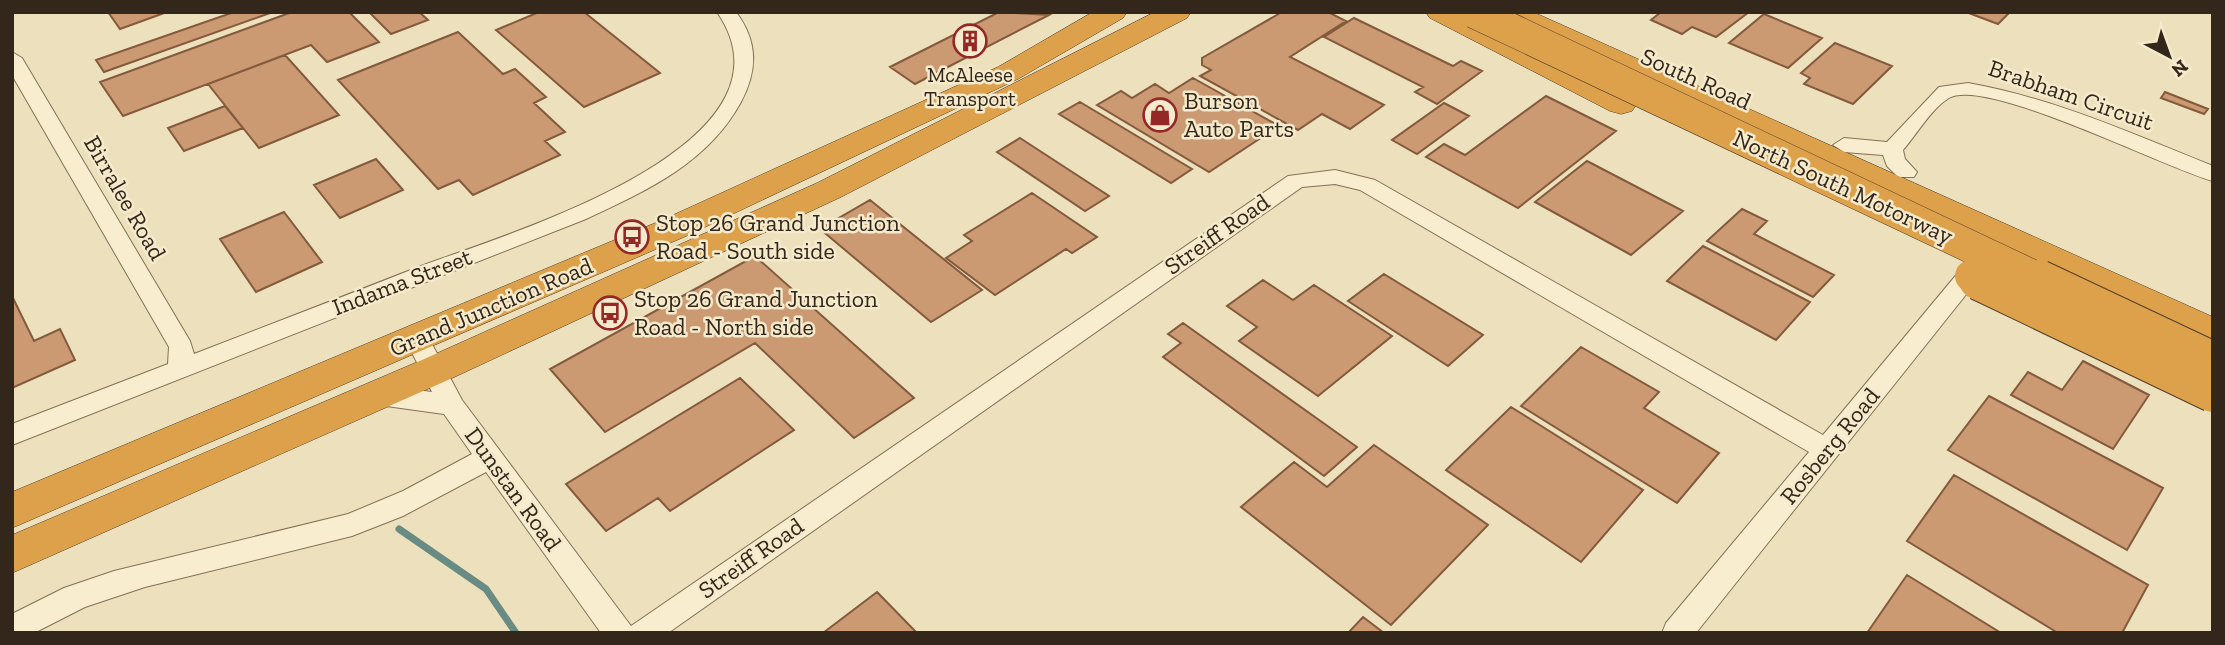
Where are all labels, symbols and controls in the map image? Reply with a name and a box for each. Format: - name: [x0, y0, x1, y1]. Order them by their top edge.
- north arrow: [2134, 21, 2204, 91]
- building icon: McAleese Transport: [951, 22, 989, 60]
- street label: South Road: [1637, 41, 1756, 116]
- street label: Brabham Circuit: [1985, 53, 2158, 136]
- text: N: [2167, 55, 2193, 82]
- place label: McAleese Transport: [924, 62, 1016, 111]
- place label: Burson Auto Parts: [1184, 86, 1294, 143]
- shop icon: Burson Auto Parts: [1141, 96, 1179, 134]
- street label: North South Motorway: [1729, 123, 1958, 251]
- street label: Birralee Road: [78, 130, 173, 265]
- street label: Streiff Road: [1159, 187, 1275, 280]
- place label: Stop 26 Grand Junction Road - South side: [656, 208, 900, 265]
- bus stop icon: Stop 26 Grand Junction Road - South side: [613, 218, 651, 256]
- street label: Indama Street: [328, 242, 476, 321]
- street label: Grand Junction Road: [385, 251, 597, 362]
- place label: Stop 26 Grand Junction Road - North side: [634, 284, 878, 341]
- bus stop icon: Stop 26 Grand Junction Road - North side: [591, 294, 629, 332]
- street label: Rosberg Road: [1774, 381, 1885, 510]
- street label: Dunstan Road: [459, 421, 568, 556]
- street label: Streiff Road: [693, 511, 809, 604]

